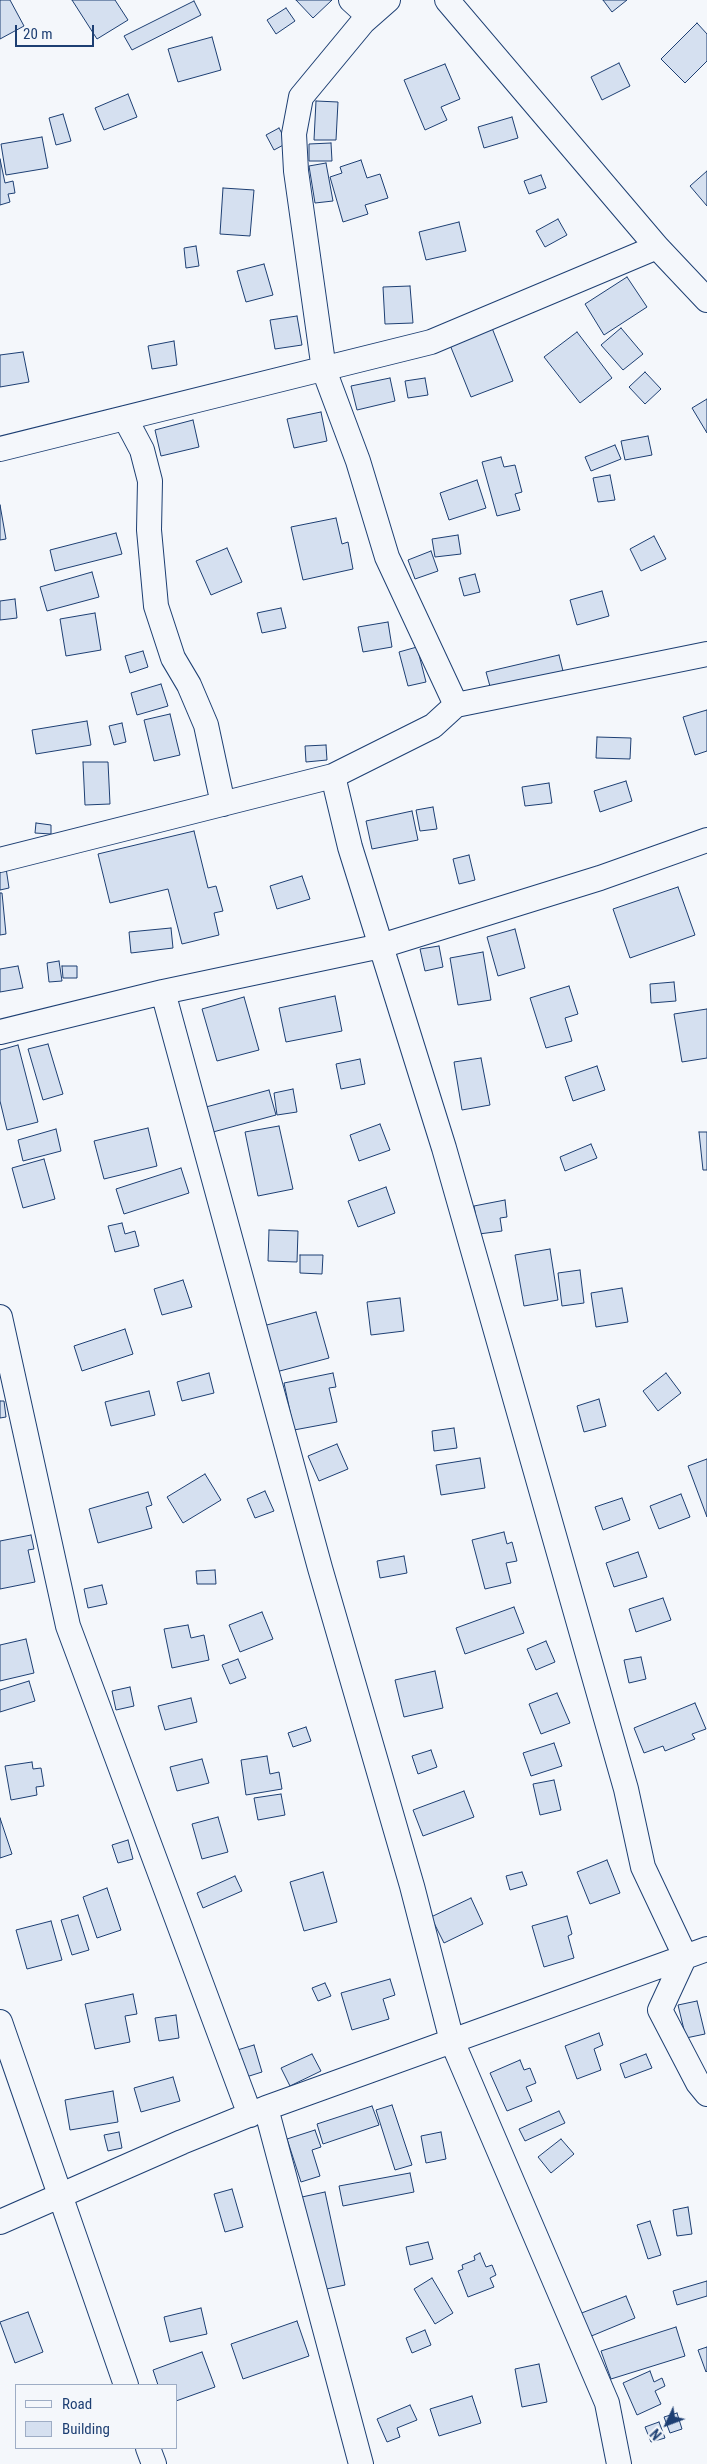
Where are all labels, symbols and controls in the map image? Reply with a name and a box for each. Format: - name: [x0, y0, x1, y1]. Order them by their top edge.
- scale bar: [18, 15, 96, 47]
- text: 20 m: [23, 25, 53, 43]
- legend: [15, 2384, 178, 2449]
- text: Road: [62, 2395, 92, 2413]
- north arrow: [642, 2399, 692, 2449]
- text: Building: [62, 2420, 110, 2438]
- text: N: [647, 2426, 665, 2443]

